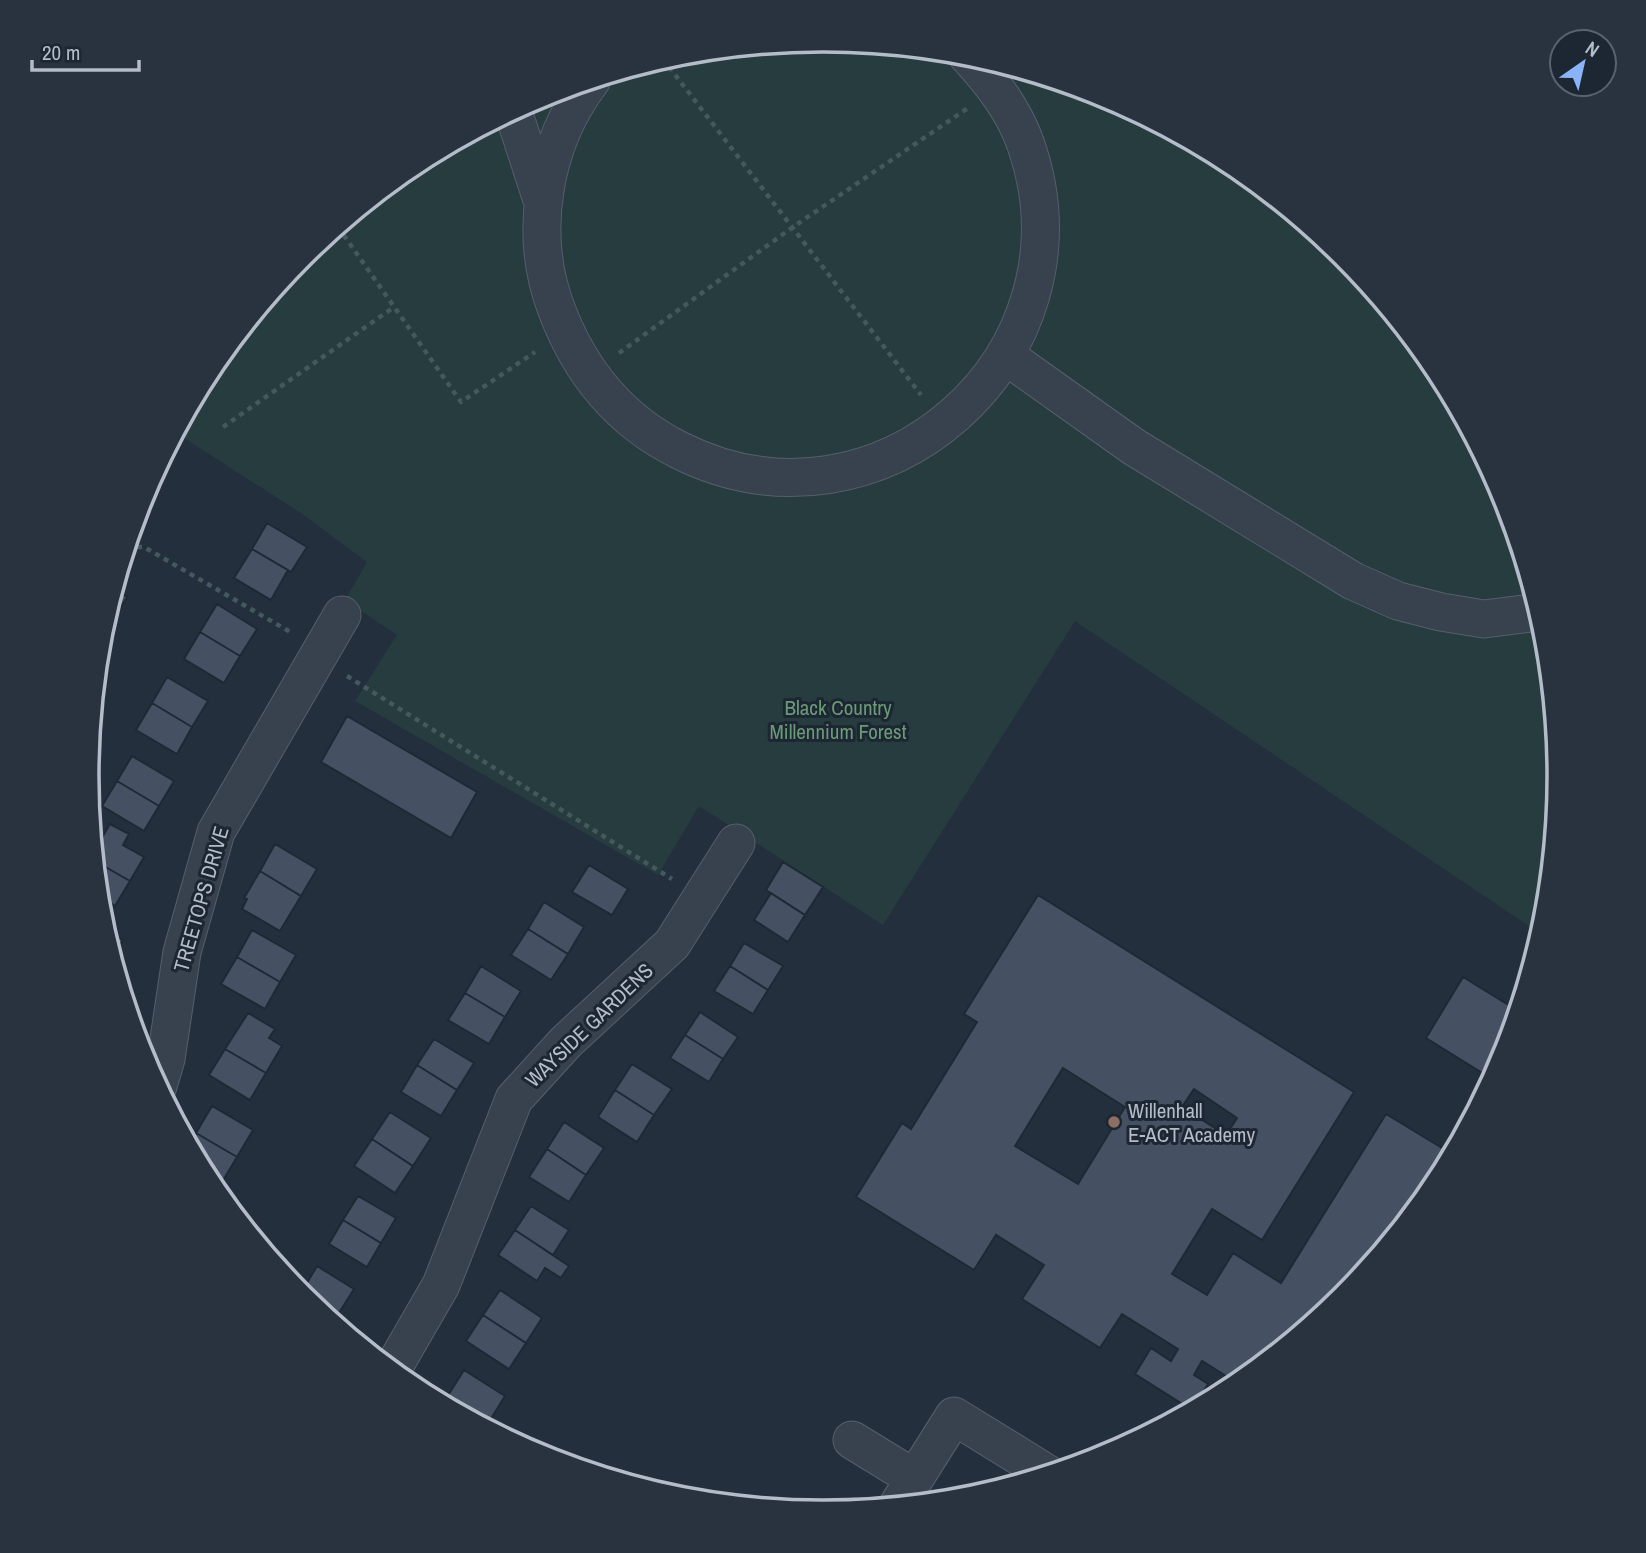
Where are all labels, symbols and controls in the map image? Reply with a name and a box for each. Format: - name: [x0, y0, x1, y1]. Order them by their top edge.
- scale bar: [32, 28, 138, 72]
- north arrow: [1548, 28, 1618, 98]
- text: N: [1581, 35, 1604, 63]
- text: 20 m: [42, 38, 80, 67]
- park label: Black Country Millennium Forest: [770, 693, 907, 746]
- street label: TREETOPS DRIVE: [166, 823, 236, 975]
- street label: WAYSIDE GARDENS: [519, 956, 659, 1094]
- place label: Willenhall E-ACT Academy: [1128, 1096, 1255, 1149]
- marker: Willenhall E-ACT Academy: [1106, 1114, 1122, 1130]

